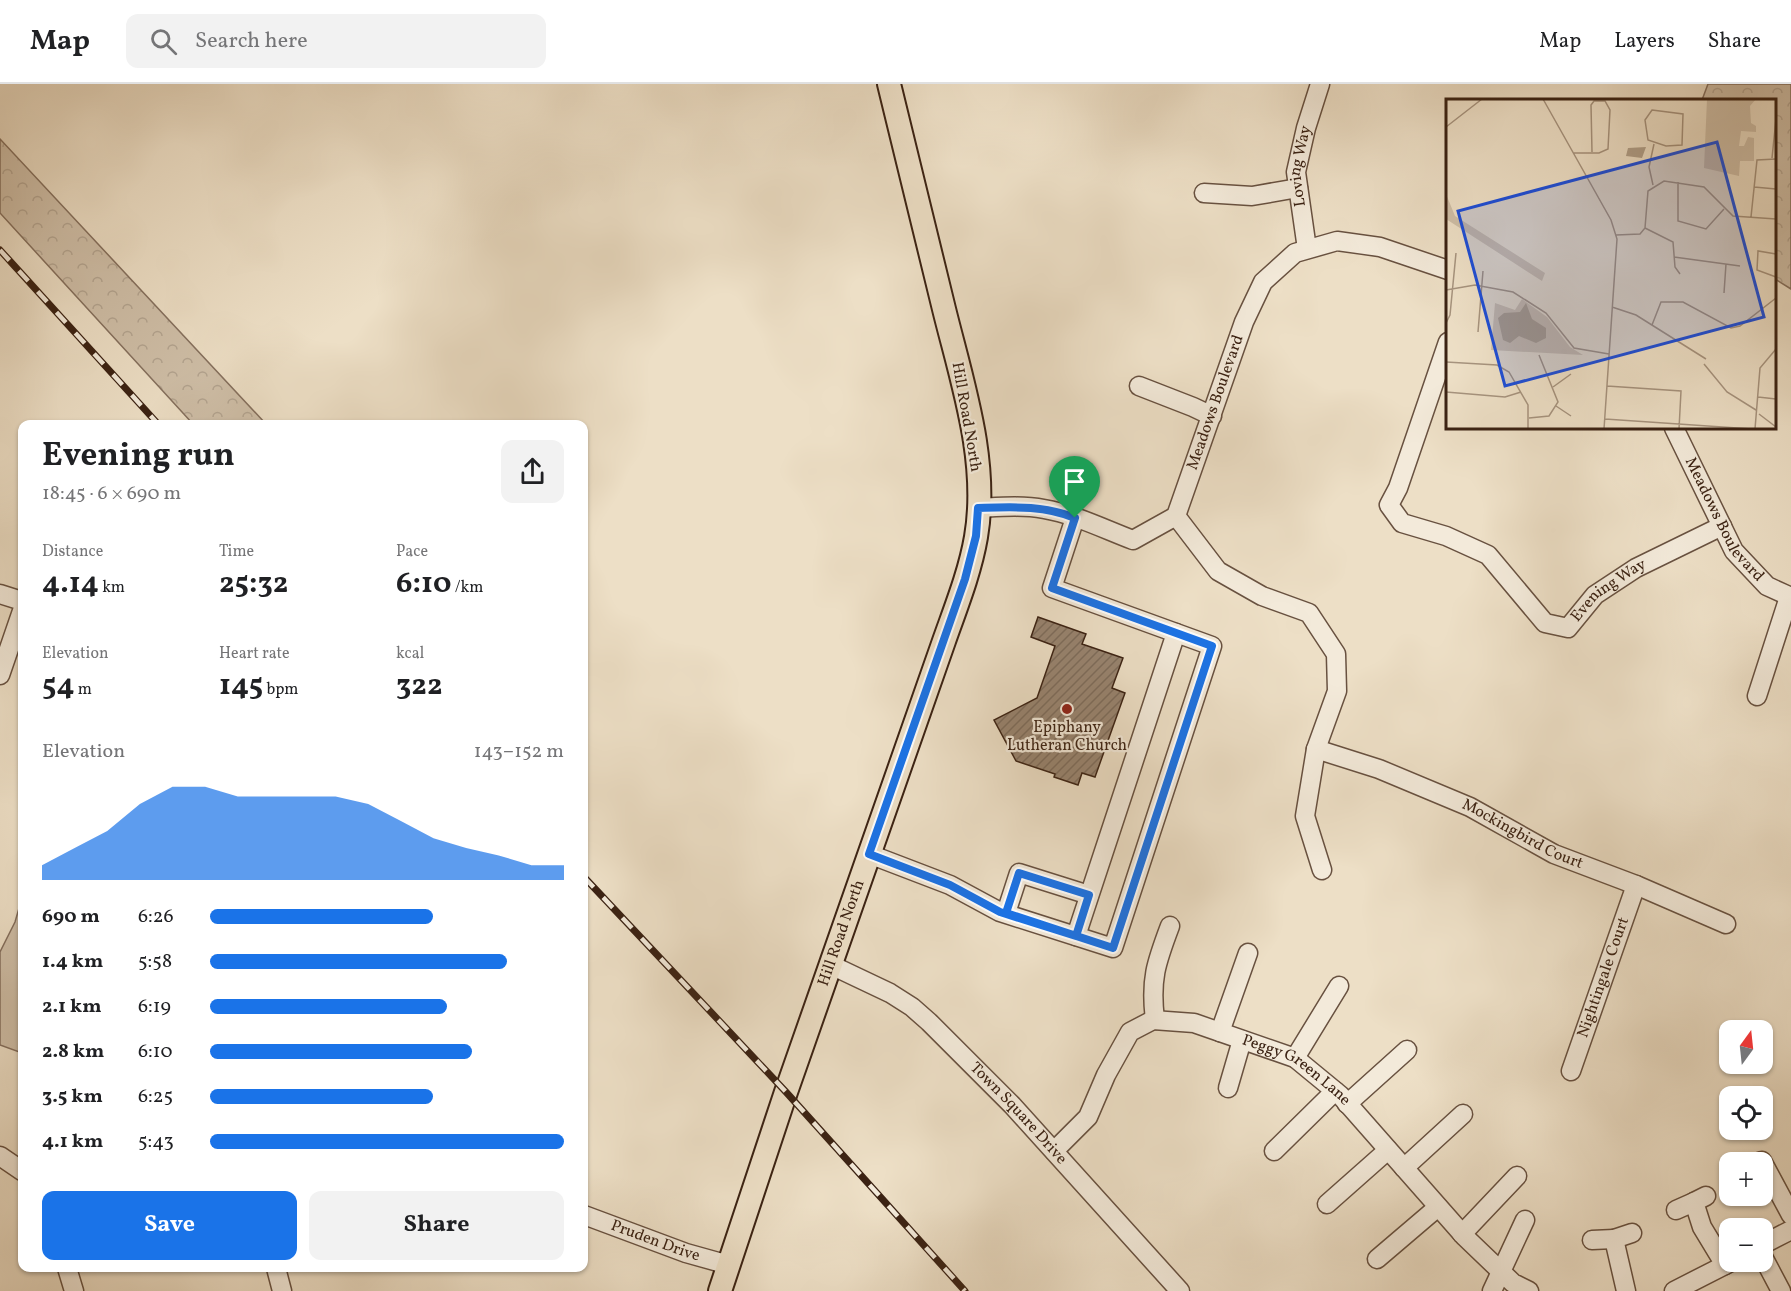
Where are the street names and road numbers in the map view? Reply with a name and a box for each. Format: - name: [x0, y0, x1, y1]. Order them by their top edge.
- street label: Loving Way: [1284, 123, 1317, 208]
- street label: Meadows Boulevard: [1182, 332, 1250, 473]
- street label: Hill Road North: [946, 360, 986, 474]
- street label: Meadows Boulevard: [1679, 454, 1769, 587]
- street label: Evening Way: [1566, 554, 1650, 627]
- street label: Mockingbird Court: [1459, 794, 1586, 875]
- street label: Hill Road North: [813, 877, 870, 989]
- street label: Nightingale Court: [1572, 914, 1635, 1041]
- street label: Peggy Green Lane: [1239, 1029, 1356, 1111]
- street label: Town Square Drive: [965, 1058, 1072, 1170]
- street label: Pruden Drive: [608, 1215, 702, 1267]

